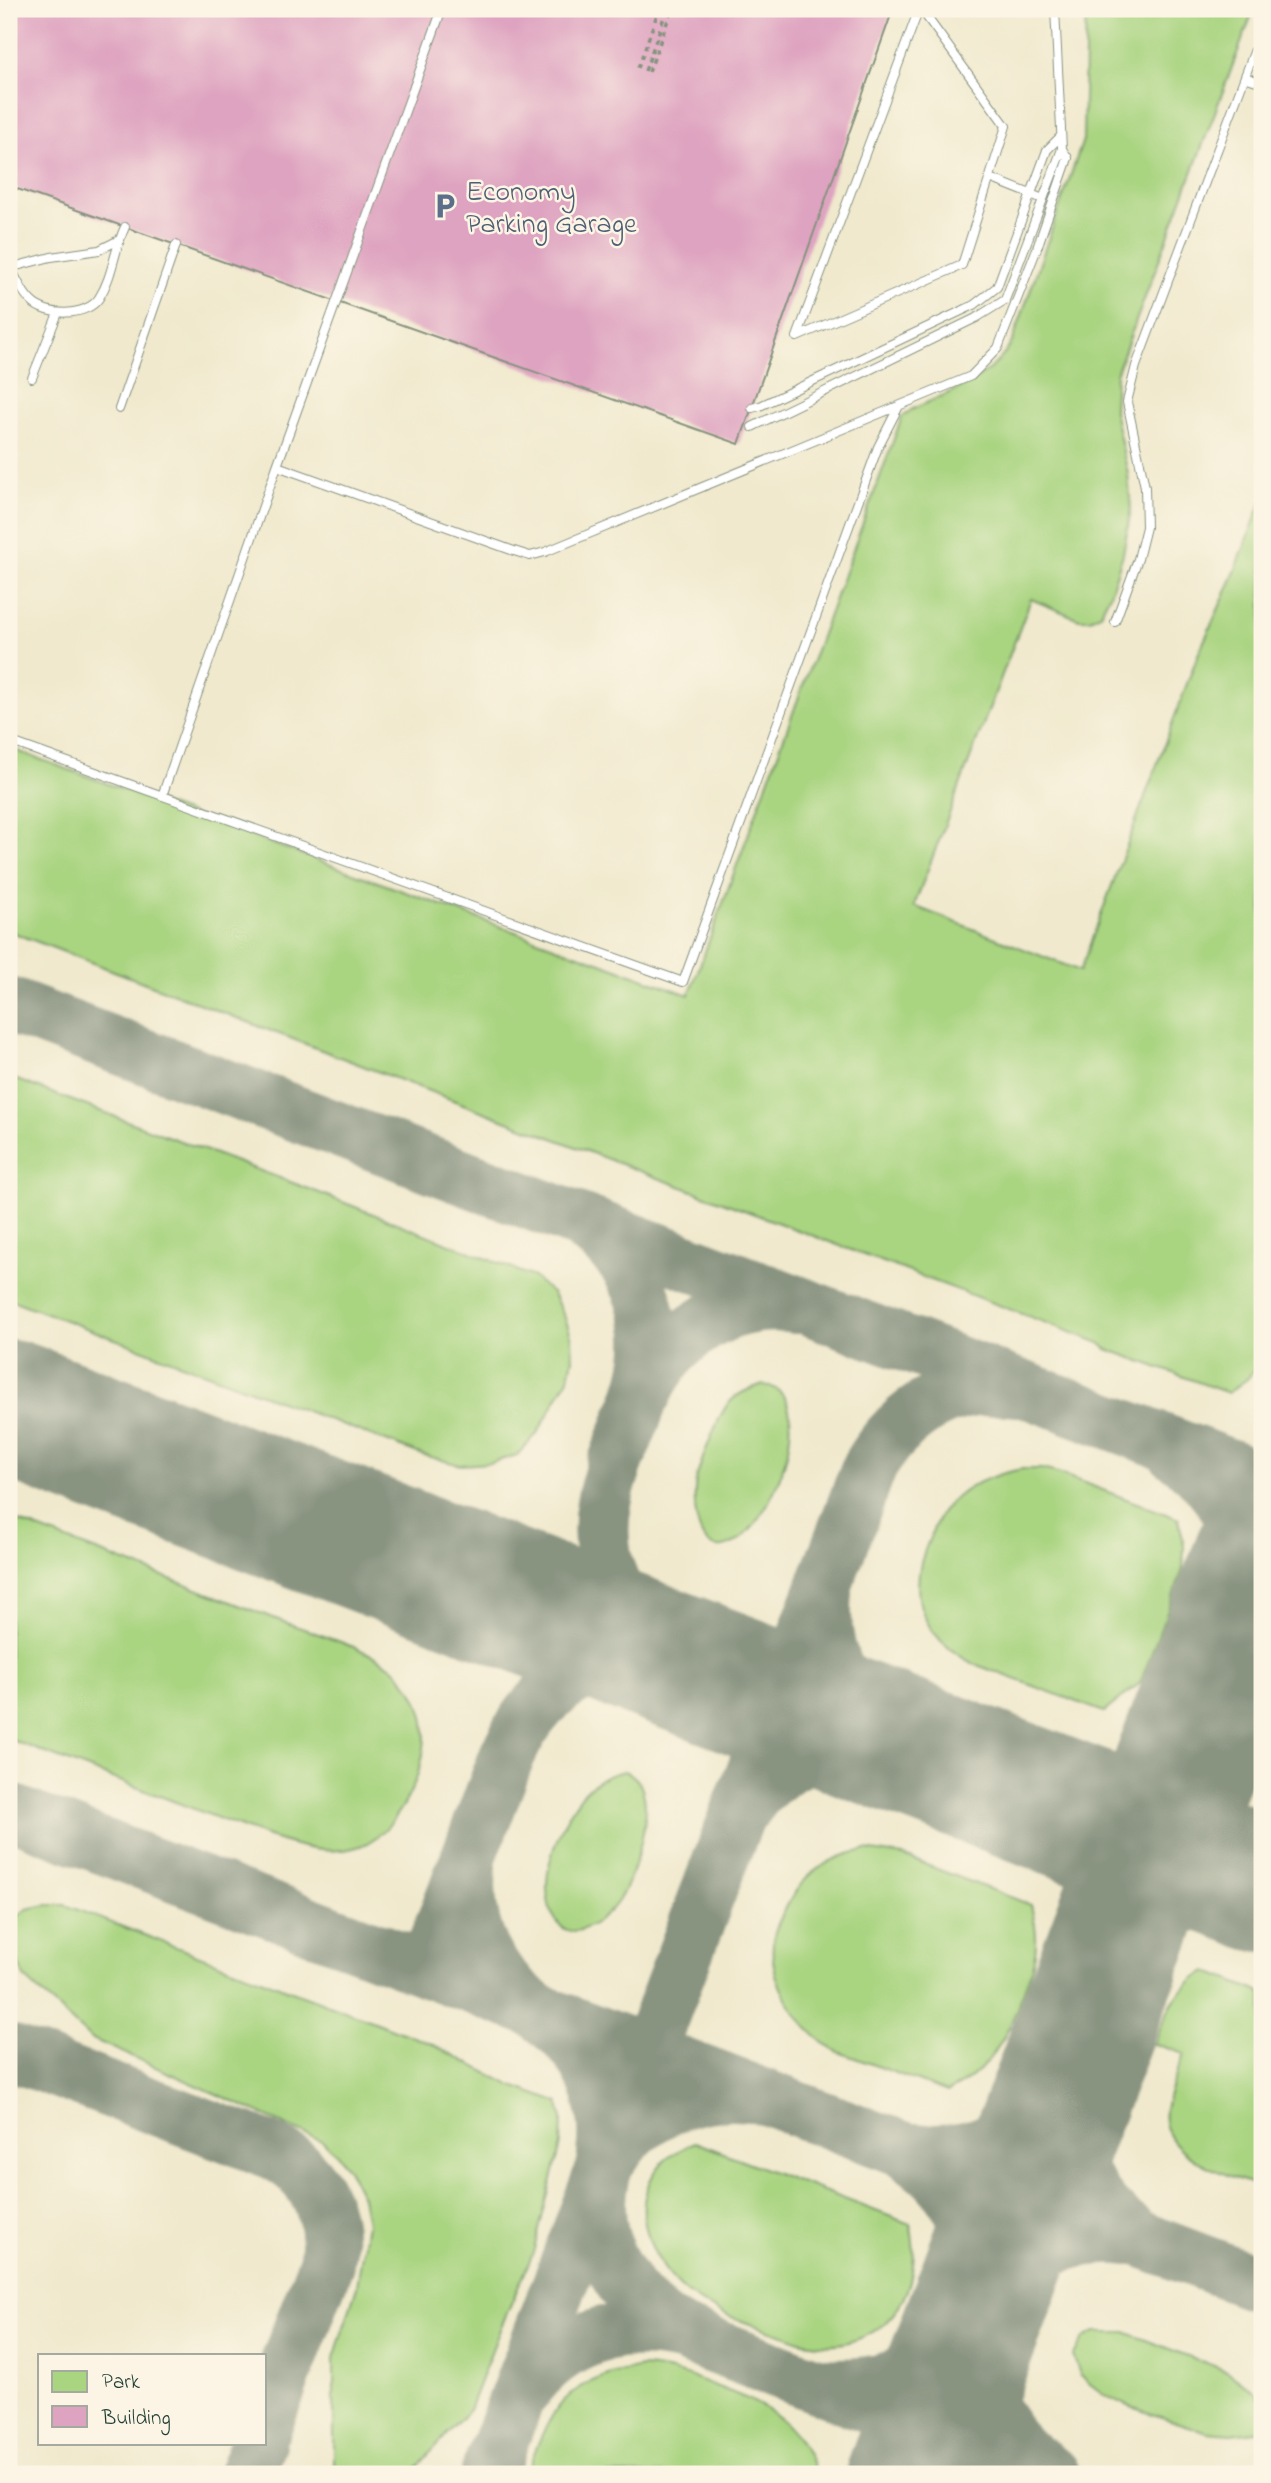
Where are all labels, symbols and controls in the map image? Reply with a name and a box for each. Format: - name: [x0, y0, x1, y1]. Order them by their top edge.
- place label: Economy Parking Garage: [466, 173, 637, 246]
- parking icon: Economy Parking Garage: [430, 191, 460, 221]
- legend: [38, 2354, 266, 2444]
- text: Park: [102, 2368, 141, 2398]
- text: Building: [101, 2404, 171, 2436]

